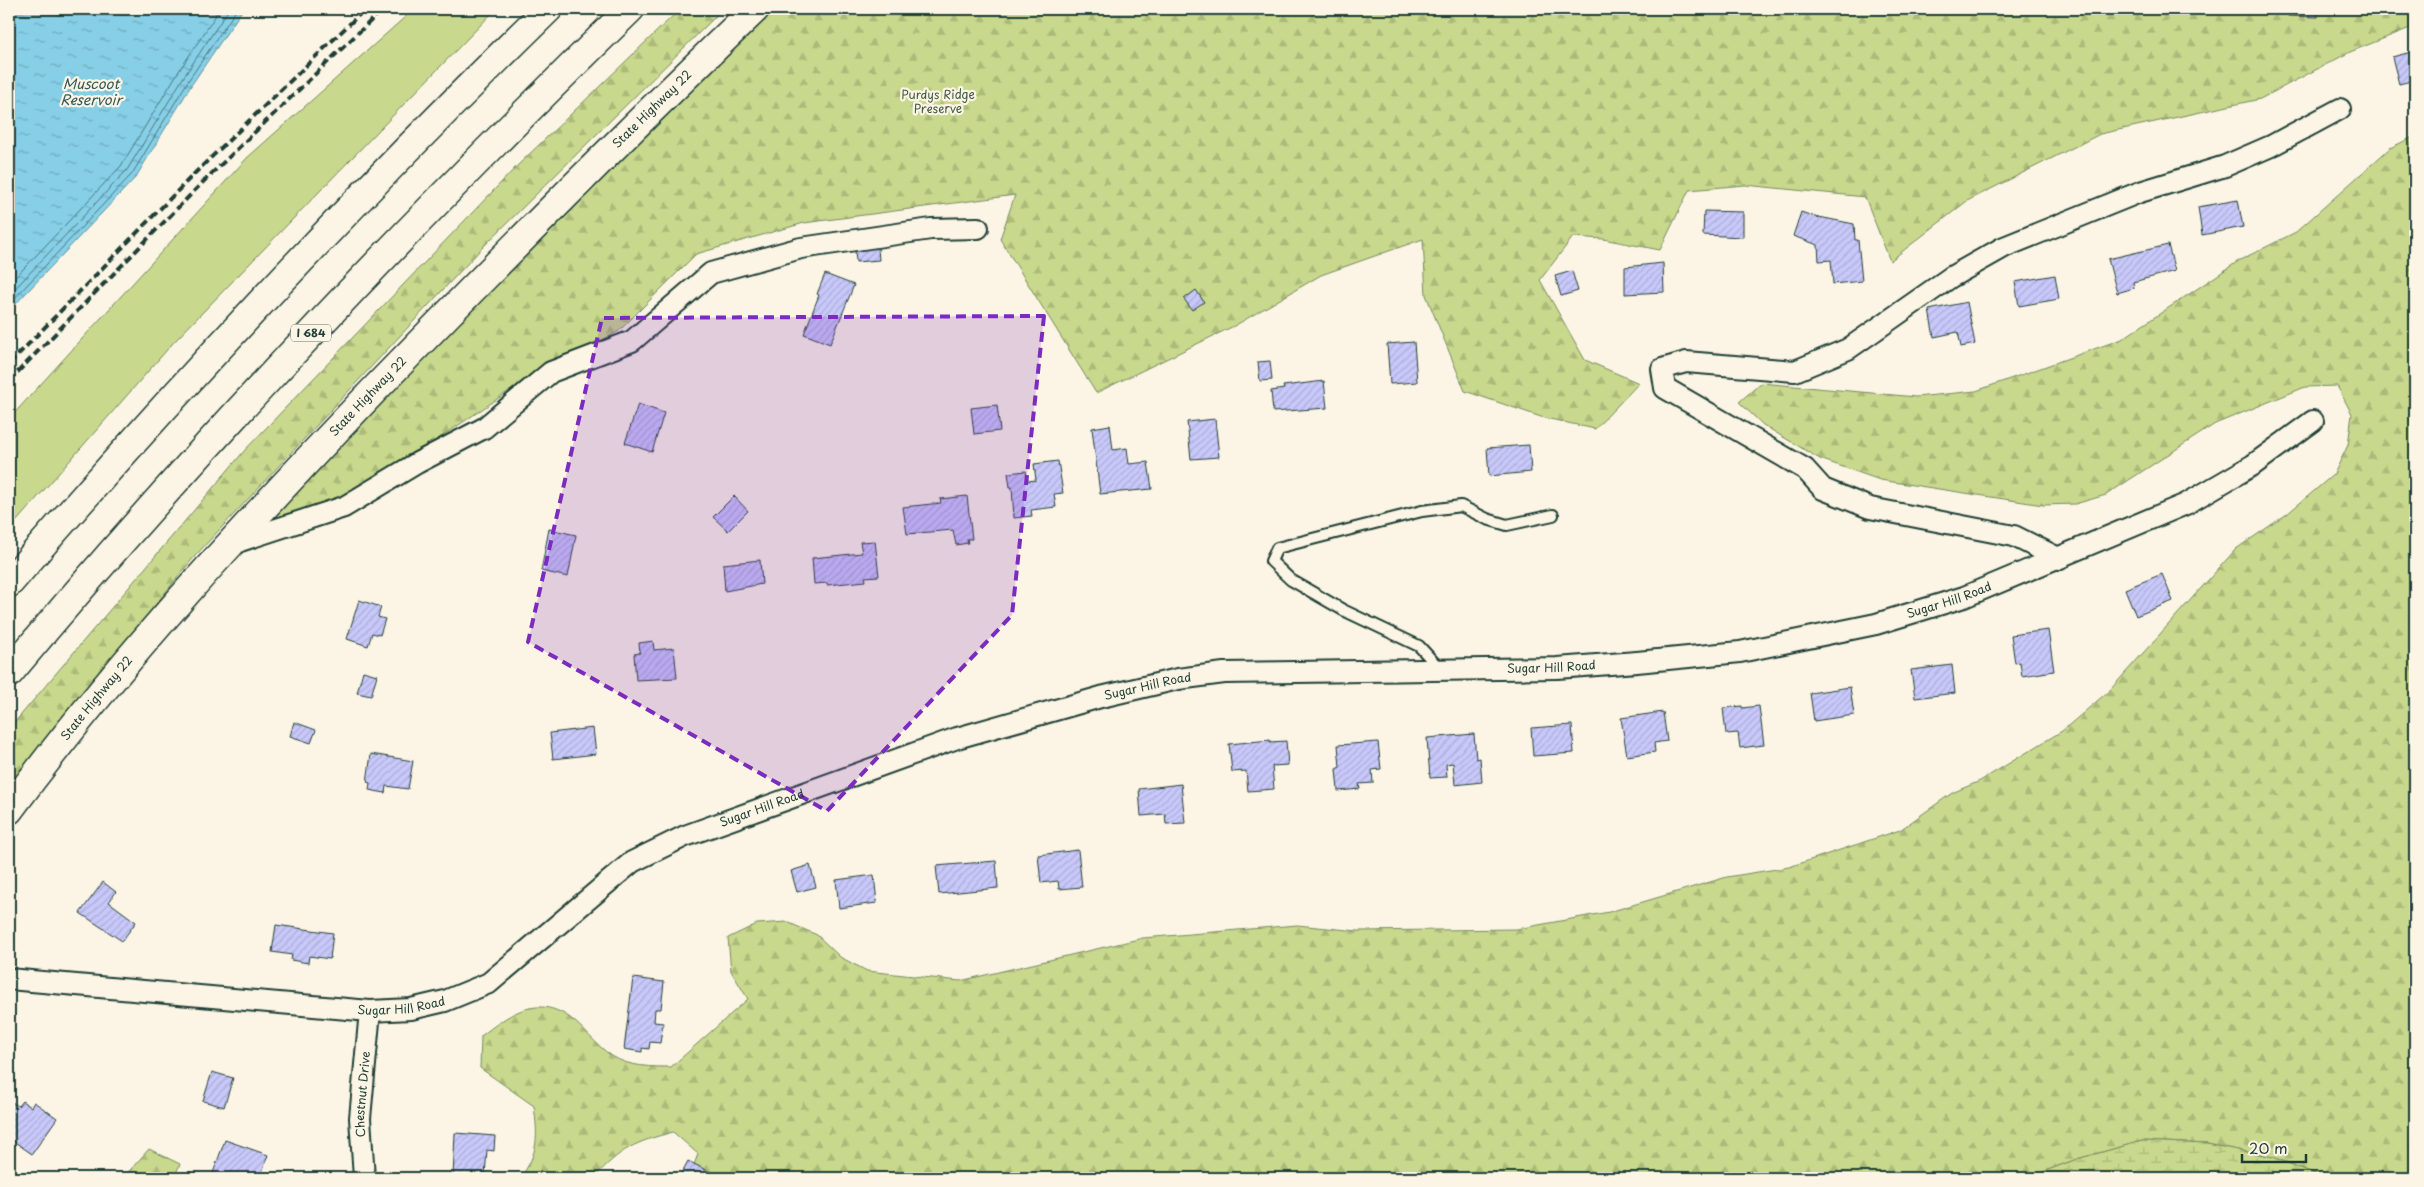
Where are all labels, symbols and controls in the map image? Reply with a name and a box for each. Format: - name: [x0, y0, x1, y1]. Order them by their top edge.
- street label: State Highway 22: [608, 65, 695, 152]
- water label: Muscoot Reservoir: [60, 73, 124, 110]
- park label: Purdys Ridge Preserve: [901, 85, 975, 117]
- road number: I 684: [291, 324, 331, 342]
- street label: State Highway 22: [325, 352, 410, 440]
- street label: Sugar Hill Road: [1904, 577, 1994, 622]
- street label: State Highway 22: [56, 651, 136, 744]
- street label: Sugar Hill Road: [1507, 655, 1596, 677]
- street label: Sugar Hill Road: [1102, 667, 1192, 704]
- street label: Sugar Hill Road: [717, 784, 806, 831]
- street label: Sugar Hill Road: [357, 991, 447, 1019]
- street label: Chestnut Drive: [350, 1050, 374, 1138]
- scale bar: [2242, 1132, 2305, 1164]
- text: 20 m: [2249, 1136, 2288, 1159]

